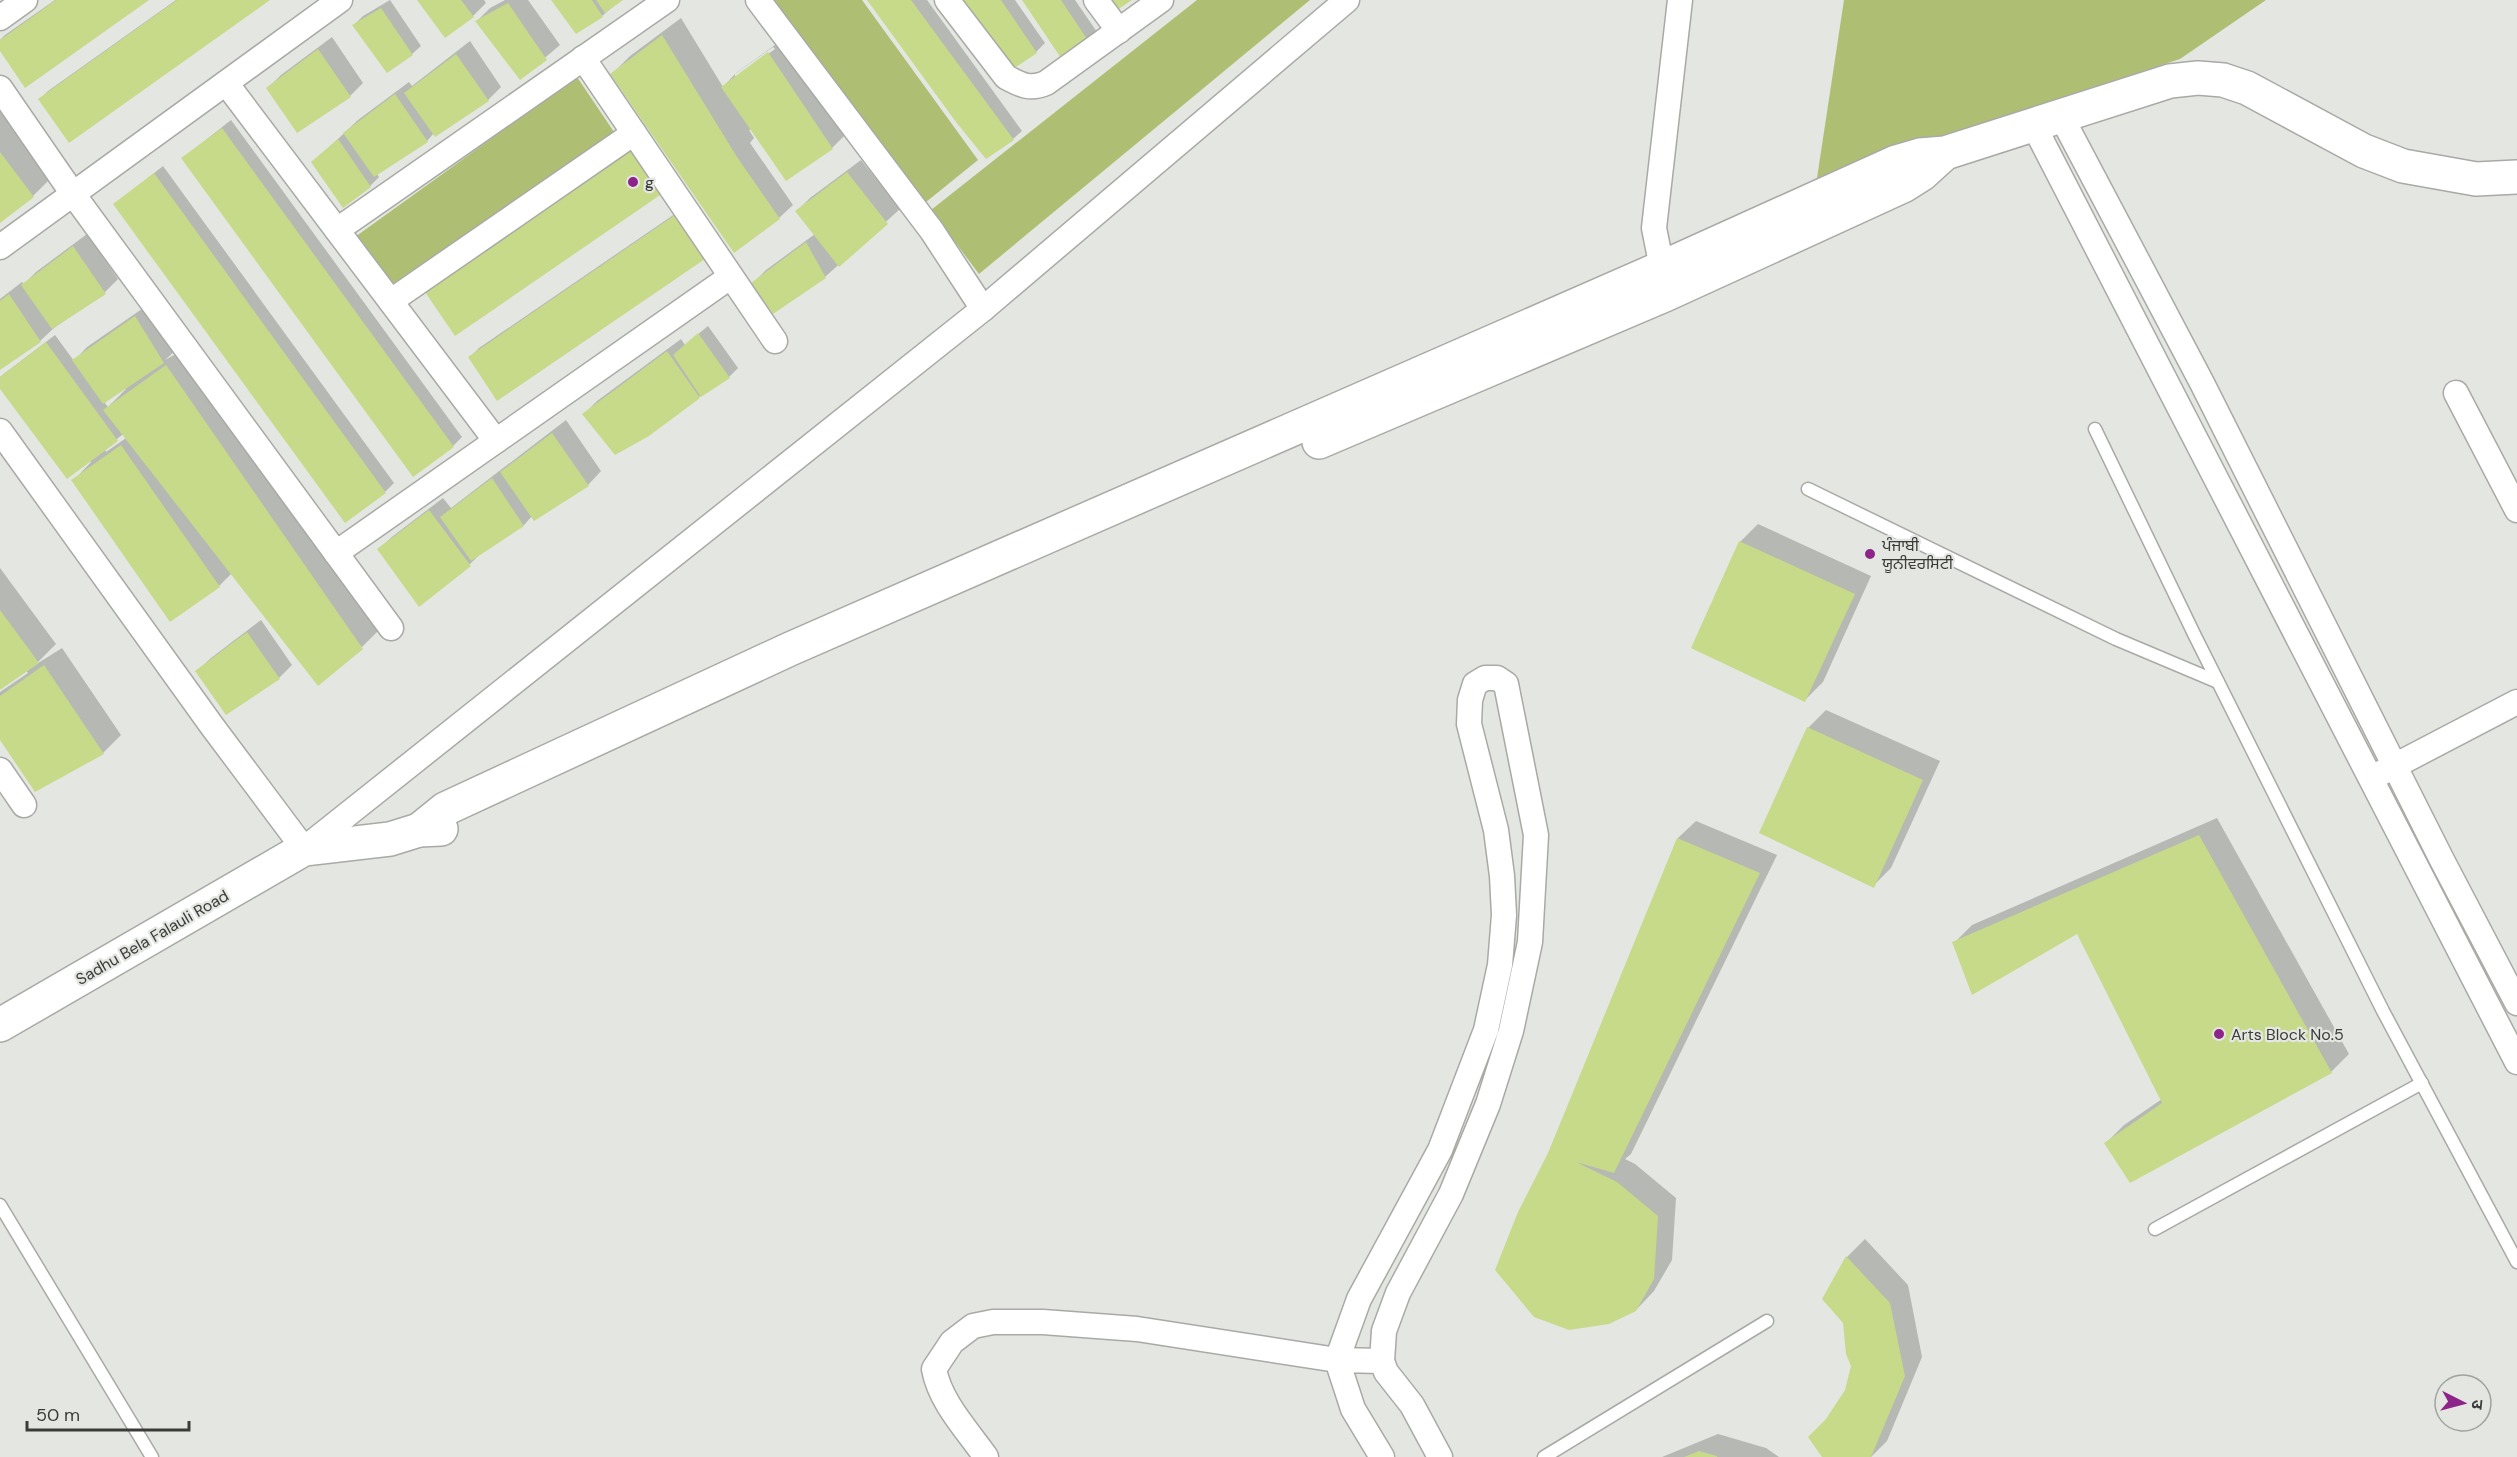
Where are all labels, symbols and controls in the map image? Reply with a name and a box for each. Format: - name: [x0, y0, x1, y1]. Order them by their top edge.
- place label: g: [645, 172, 654, 193]
- marker: g: [626, 175, 640, 189]
- place label: ਪੰਜਾਬੀ ਯੂਨੀਵਰਸਿਟੀ: [1881, 535, 1954, 574]
- marker: ਪੰਜਾਬੀ ਯੂਨੀਵਰਸਿਟੀ: [1863, 547, 1877, 561]
- street label: Sadhu Bela Falauli Road: [72, 885, 232, 990]
- place label: Arts Block No.5: [2231, 1024, 2344, 1045]
- marker: Arts Block No.5: [2212, 1027, 2226, 1041]
- north arrow: [2433, 1373, 2493, 1433]
- scale bar: [27, 1394, 189, 1432]
- text: उ: [2466, 1399, 2488, 1411]
- text: 50 m: [36, 1403, 80, 1427]

